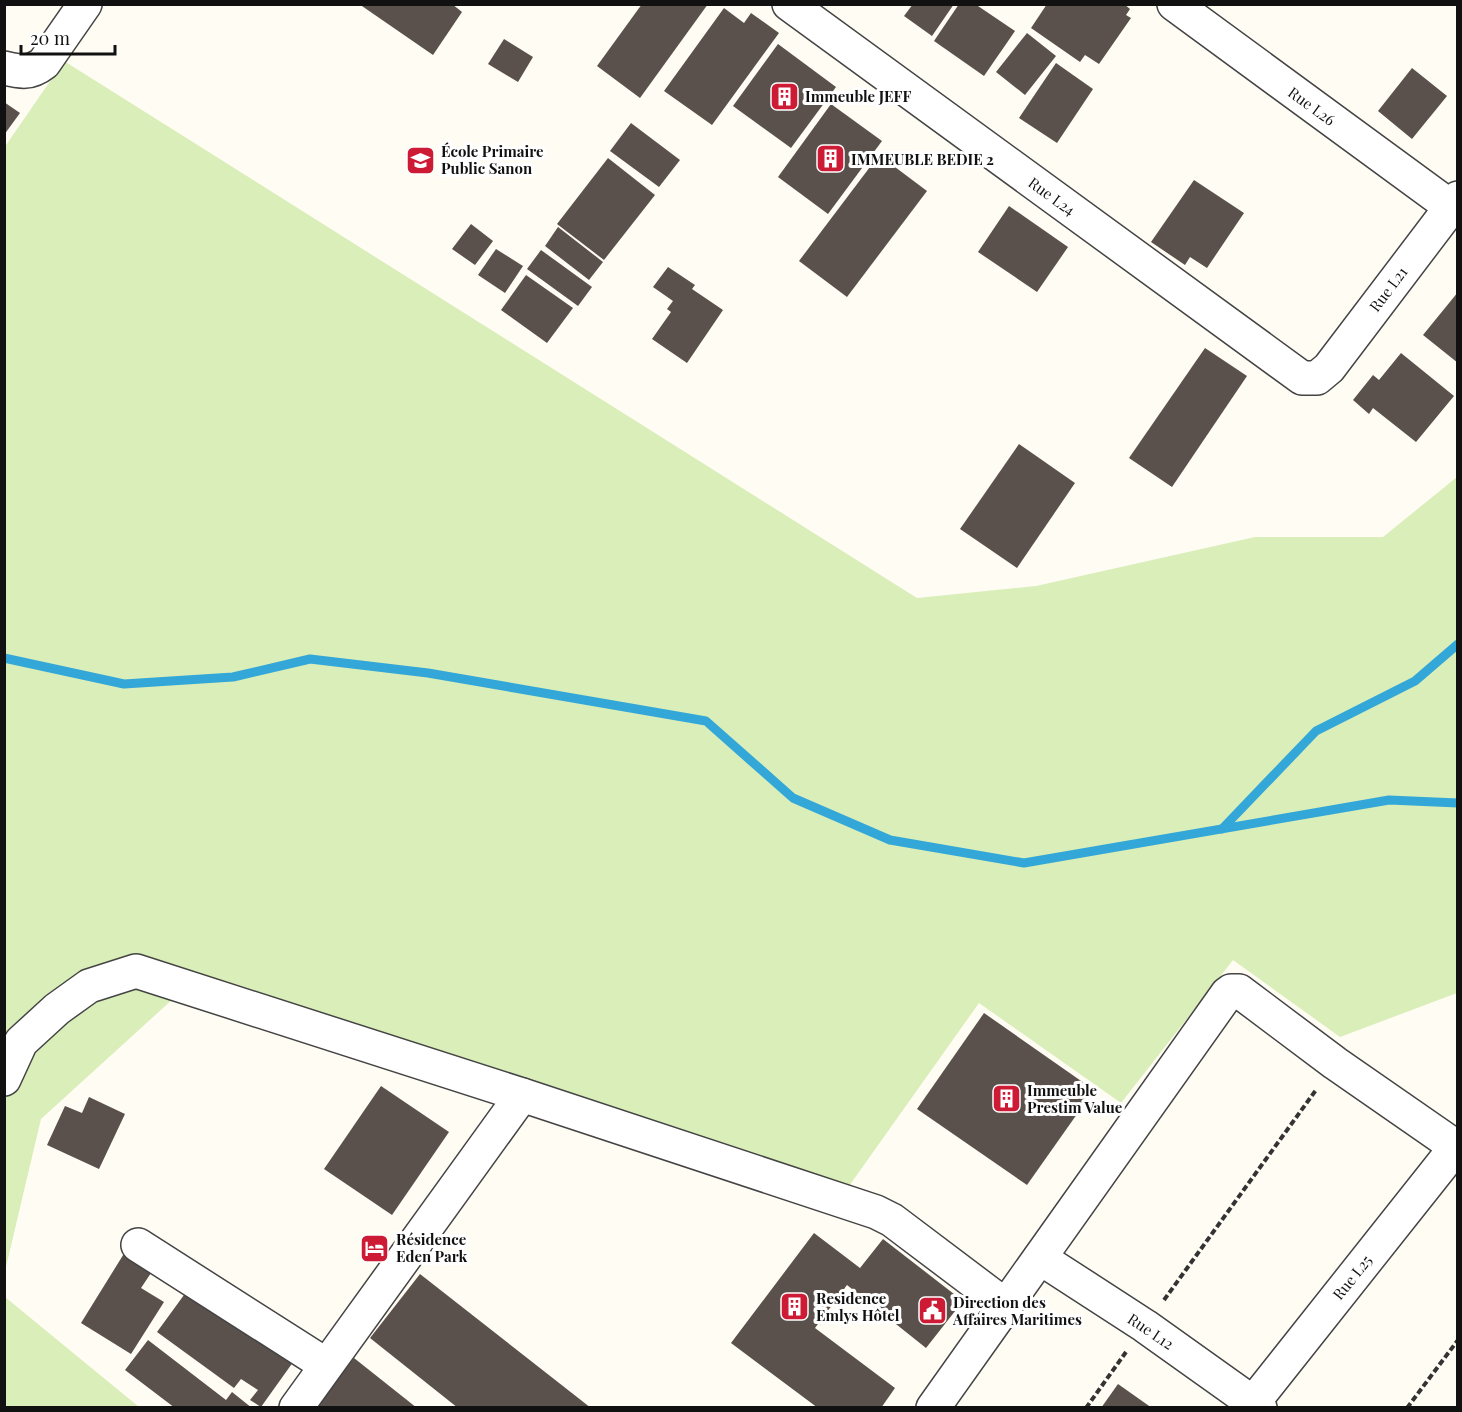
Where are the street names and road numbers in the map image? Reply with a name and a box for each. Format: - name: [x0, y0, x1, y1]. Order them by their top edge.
- street label: Rue L26: [1284, 82, 1340, 130]
- street label: Rue L24: [1025, 172, 1079, 220]
- street label: Rue L21: [1365, 262, 1412, 316]
- street label: Rue L25: [1328, 1251, 1376, 1303]
- street label: Rue L12: [1124, 1308, 1178, 1354]

